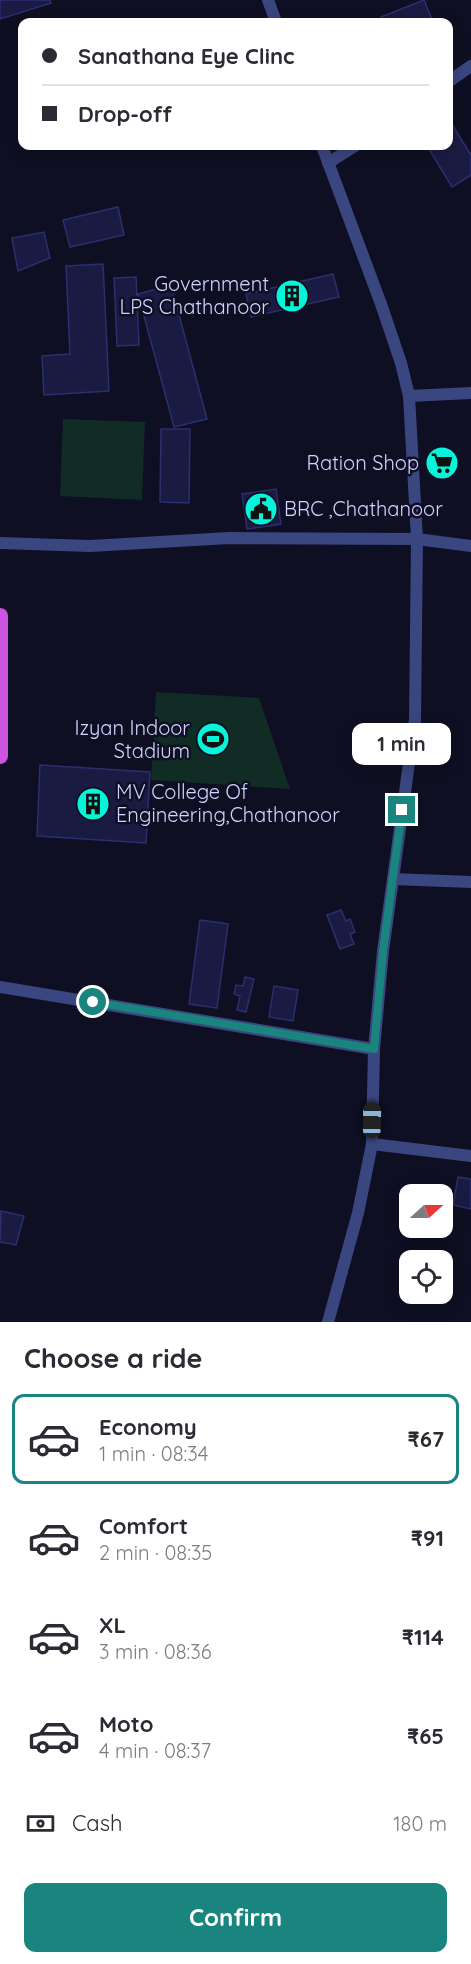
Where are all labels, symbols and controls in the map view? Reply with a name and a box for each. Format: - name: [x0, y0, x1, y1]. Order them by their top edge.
- text: Sanathana Eye Clinc: [78, 42, 294, 70]
- text: Drop-off: [78, 100, 172, 128]
- place label: Government LPS Chathanoor: [120, 271, 269, 319]
- building icon: Government LPS Chathanoor: [274, 278, 310, 314]
- supermarket icon: Ration Shop: [424, 445, 460, 481]
- place label: Ration Shop: [306, 450, 419, 475]
- public building icon: BRC ,Chathanoor: [243, 491, 279, 527]
- place label: BRC ,Chathanoor: [284, 496, 443, 521]
- place label: Izyan Indoor Stadium: [74, 715, 190, 763]
- sports icon: Izyan Indoor Stadium: [195, 721, 231, 757]
- callout: 1 min: [352, 723, 452, 765]
- text: 1 min: [377, 731, 426, 756]
- place label: MV College Of Engineering,Chathanoor: [116, 779, 340, 827]
- building icon: MV College Of Engineering,Chathanoor: [75, 786, 111, 822]
- route end: [388, 796, 415, 823]
- route start: [79, 988, 106, 1015]
- car: [363, 1102, 381, 1138]
- north arrow: [399, 1184, 453, 1238]
- map controls: [399, 1184, 453, 1304]
- button: locate: [399, 1250, 453, 1304]
- text: Choose a ride: [24, 1341, 202, 1375]
- icon: car: [27, 1412, 81, 1466]
- text: Economy: [99, 1413, 197, 1441]
- text: ₹67: [408, 1425, 444, 1453]
- text: 1 min · 08:34: [99, 1441, 208, 1466]
- icon: car: [27, 1511, 81, 1565]
- text: Comfort: [99, 1512, 188, 1540]
- text: ₹91: [411, 1524, 444, 1552]
- text: 2 min · 08:35: [99, 1540, 212, 1565]
- icon: car: [27, 1610, 81, 1664]
- text: XL: [99, 1611, 126, 1639]
- text: ₹114: [402, 1623, 444, 1651]
- text: 3 min · 08:36: [99, 1639, 212, 1664]
- icon: car: [27, 1709, 81, 1763]
- text: Moto: [99, 1710, 153, 1738]
- text: ₹65: [407, 1722, 444, 1750]
- text: 4 min · 08:37: [99, 1738, 211, 1763]
- icon: cash: [24, 1807, 57, 1840]
- text: Cash: [72, 1809, 123, 1837]
- text: 180 m: [393, 1811, 447, 1836]
- button: Confirm: [24, 1883, 447, 1952]

